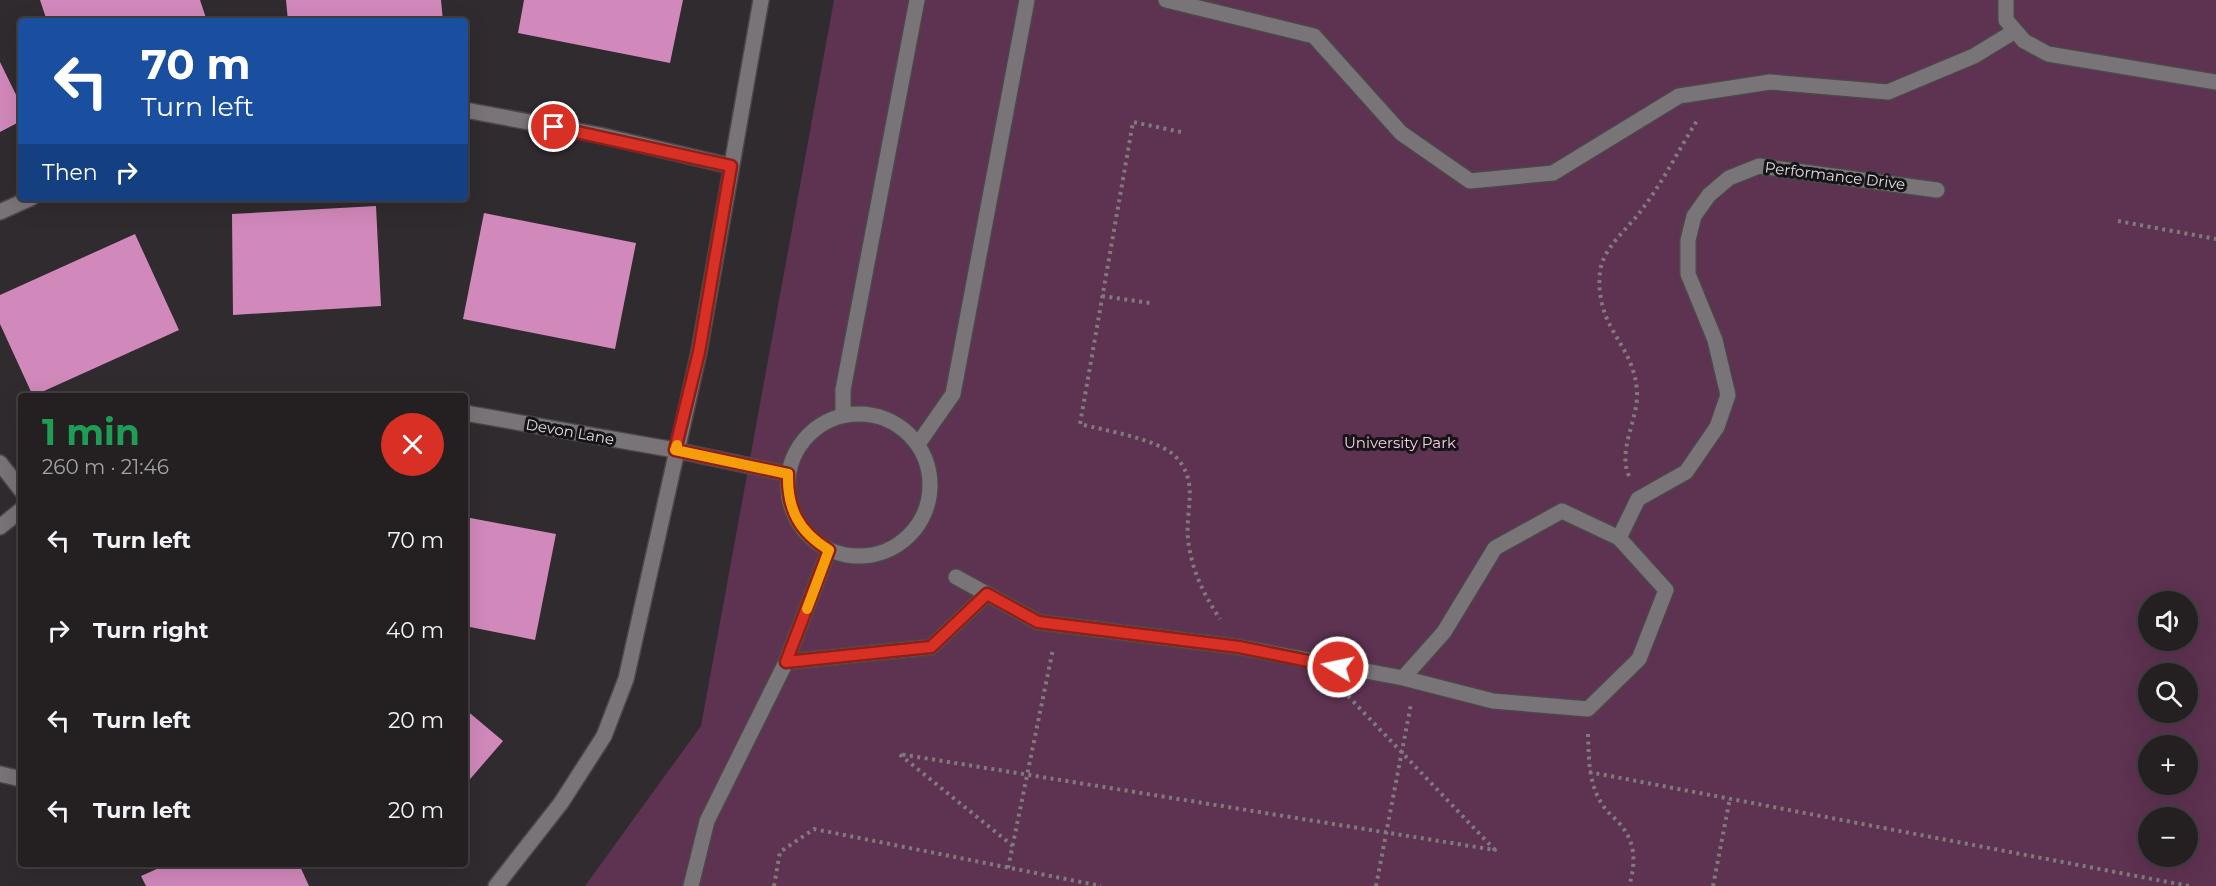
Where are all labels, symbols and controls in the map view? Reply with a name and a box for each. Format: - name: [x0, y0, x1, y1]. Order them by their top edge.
- text: 70 m: [141, 38, 251, 90]
- icon: left: [42, 42, 120, 120]
- text: Turn left: [141, 90, 254, 123]
- pin: [528, 101, 579, 152]
- icon: arrive: [537, 110, 570, 143]
- icon: right: [110, 156, 143, 189]
- street label: Performance Drive: [1764, 157, 1906, 194]
- text: Then: [42, 159, 98, 186]
- text: 1 min: [42, 410, 140, 454]
- button: close: [381, 413, 444, 476]
- street label: Devon Lane: [524, 414, 616, 449]
- park label: University Park: [1344, 433, 1456, 452]
- text: 260 m · 21:46: [42, 455, 169, 479]
- icon: left: [42, 524, 75, 557]
- text: Turn left: [93, 527, 191, 554]
- text: 70 m: [388, 527, 444, 554]
- map controls: [2138, 591, 2198, 867]
- button: sound: [2138, 591, 2198, 651]
- icon: right: [42, 614, 75, 647]
- text: Turn right: [93, 617, 208, 644]
- text: 40 m: [386, 617, 444, 644]
- position arrow: [1306, 635, 1370, 699]
- button: search: [2138, 663, 2198, 723]
- icon: left: [42, 704, 75, 737]
- text: Turn left: [93, 707, 191, 734]
- text: 20 m: [388, 707, 444, 734]
- button: +: [2138, 735, 2198, 795]
- icon: left: [42, 794, 75, 827]
- text: Turn left: [93, 797, 191, 824]
- text: 20 m: [388, 797, 444, 824]
- button: −: [2138, 807, 2198, 867]

